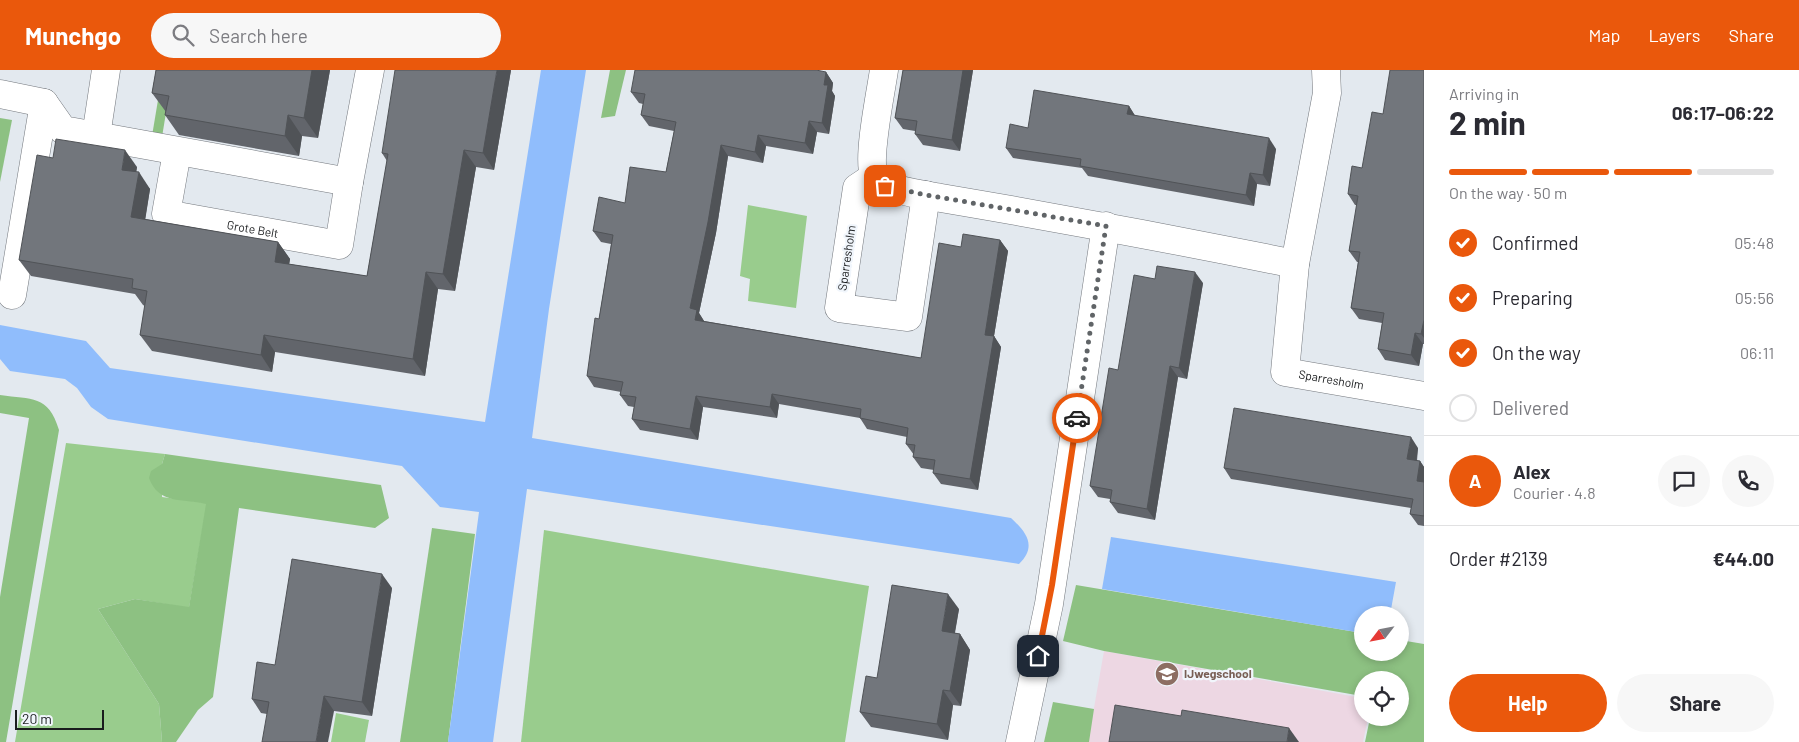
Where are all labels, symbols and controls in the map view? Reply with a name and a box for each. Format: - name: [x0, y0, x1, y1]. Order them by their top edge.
- search box: [151, 13, 501, 58]
- text: Munchgo: [25, 21, 121, 50]
- icon: search: [169, 21, 197, 49]
- text: Search here: [209, 24, 308, 47]
- text: Map: [1588, 24, 1620, 46]
- text: Layers: [1648, 24, 1701, 46]
- text: Share: [1729, 24, 1774, 46]
- text: Arriving in: [1449, 84, 1519, 103]
- text: 06:17–06:22: [1672, 101, 1774, 124]
- text: 2 min: [1449, 103, 1526, 141]
- pin: [864, 165, 906, 207]
- icon: bag: [871, 172, 899, 200]
- text: On the way · 50 m: [1449, 183, 1567, 202]
- street label: Grote Belt: [226, 217, 280, 240]
- street label: Sparresholm: [834, 224, 858, 292]
- icon: check: [1449, 229, 1477, 257]
- text: Confirmed: [1492, 231, 1579, 254]
- text: 05:48: [1734, 233, 1774, 252]
- icon: check: [1449, 284, 1477, 312]
- text: Preparing: [1492, 286, 1573, 309]
- text: 05:56: [1735, 288, 1774, 307]
- icon: check: [1449, 339, 1477, 367]
- text: On the way: [1492, 341, 1581, 364]
- text: 06:11: [1740, 343, 1774, 362]
- street label: Sparresholm: [1298, 366, 1365, 392]
- courier: [1052, 393, 1102, 443]
- text: Delivered: [1492, 396, 1569, 419]
- icon: car: [1063, 404, 1091, 432]
- button: chat: [1658, 455, 1710, 507]
- button: phone: [1722, 455, 1774, 507]
- text: Alex: [1513, 460, 1551, 483]
- text: A: [1469, 469, 1481, 492]
- text: Courier · 4.8: [1513, 483, 1596, 502]
- text: Order #2139: [1449, 547, 1548, 570]
- text: €44.00: [1713, 547, 1774, 570]
- north arrow: [1354, 606, 1409, 661]
- map controls: [1354, 606, 1409, 726]
- pin: [1017, 635, 1059, 677]
- icon: home: [1024, 642, 1052, 670]
- school or university icon: IJwegschool: [1154, 661, 1180, 687]
- place label: IJwegschool: [1184, 666, 1252, 680]
- button: locate: [1354, 671, 1409, 726]
- button: Help: [1449, 674, 1607, 732]
- button: Share: [1617, 674, 1774, 732]
- scale bar: [15, 707, 104, 730]
- text: 20 m: [22, 710, 52, 727]

